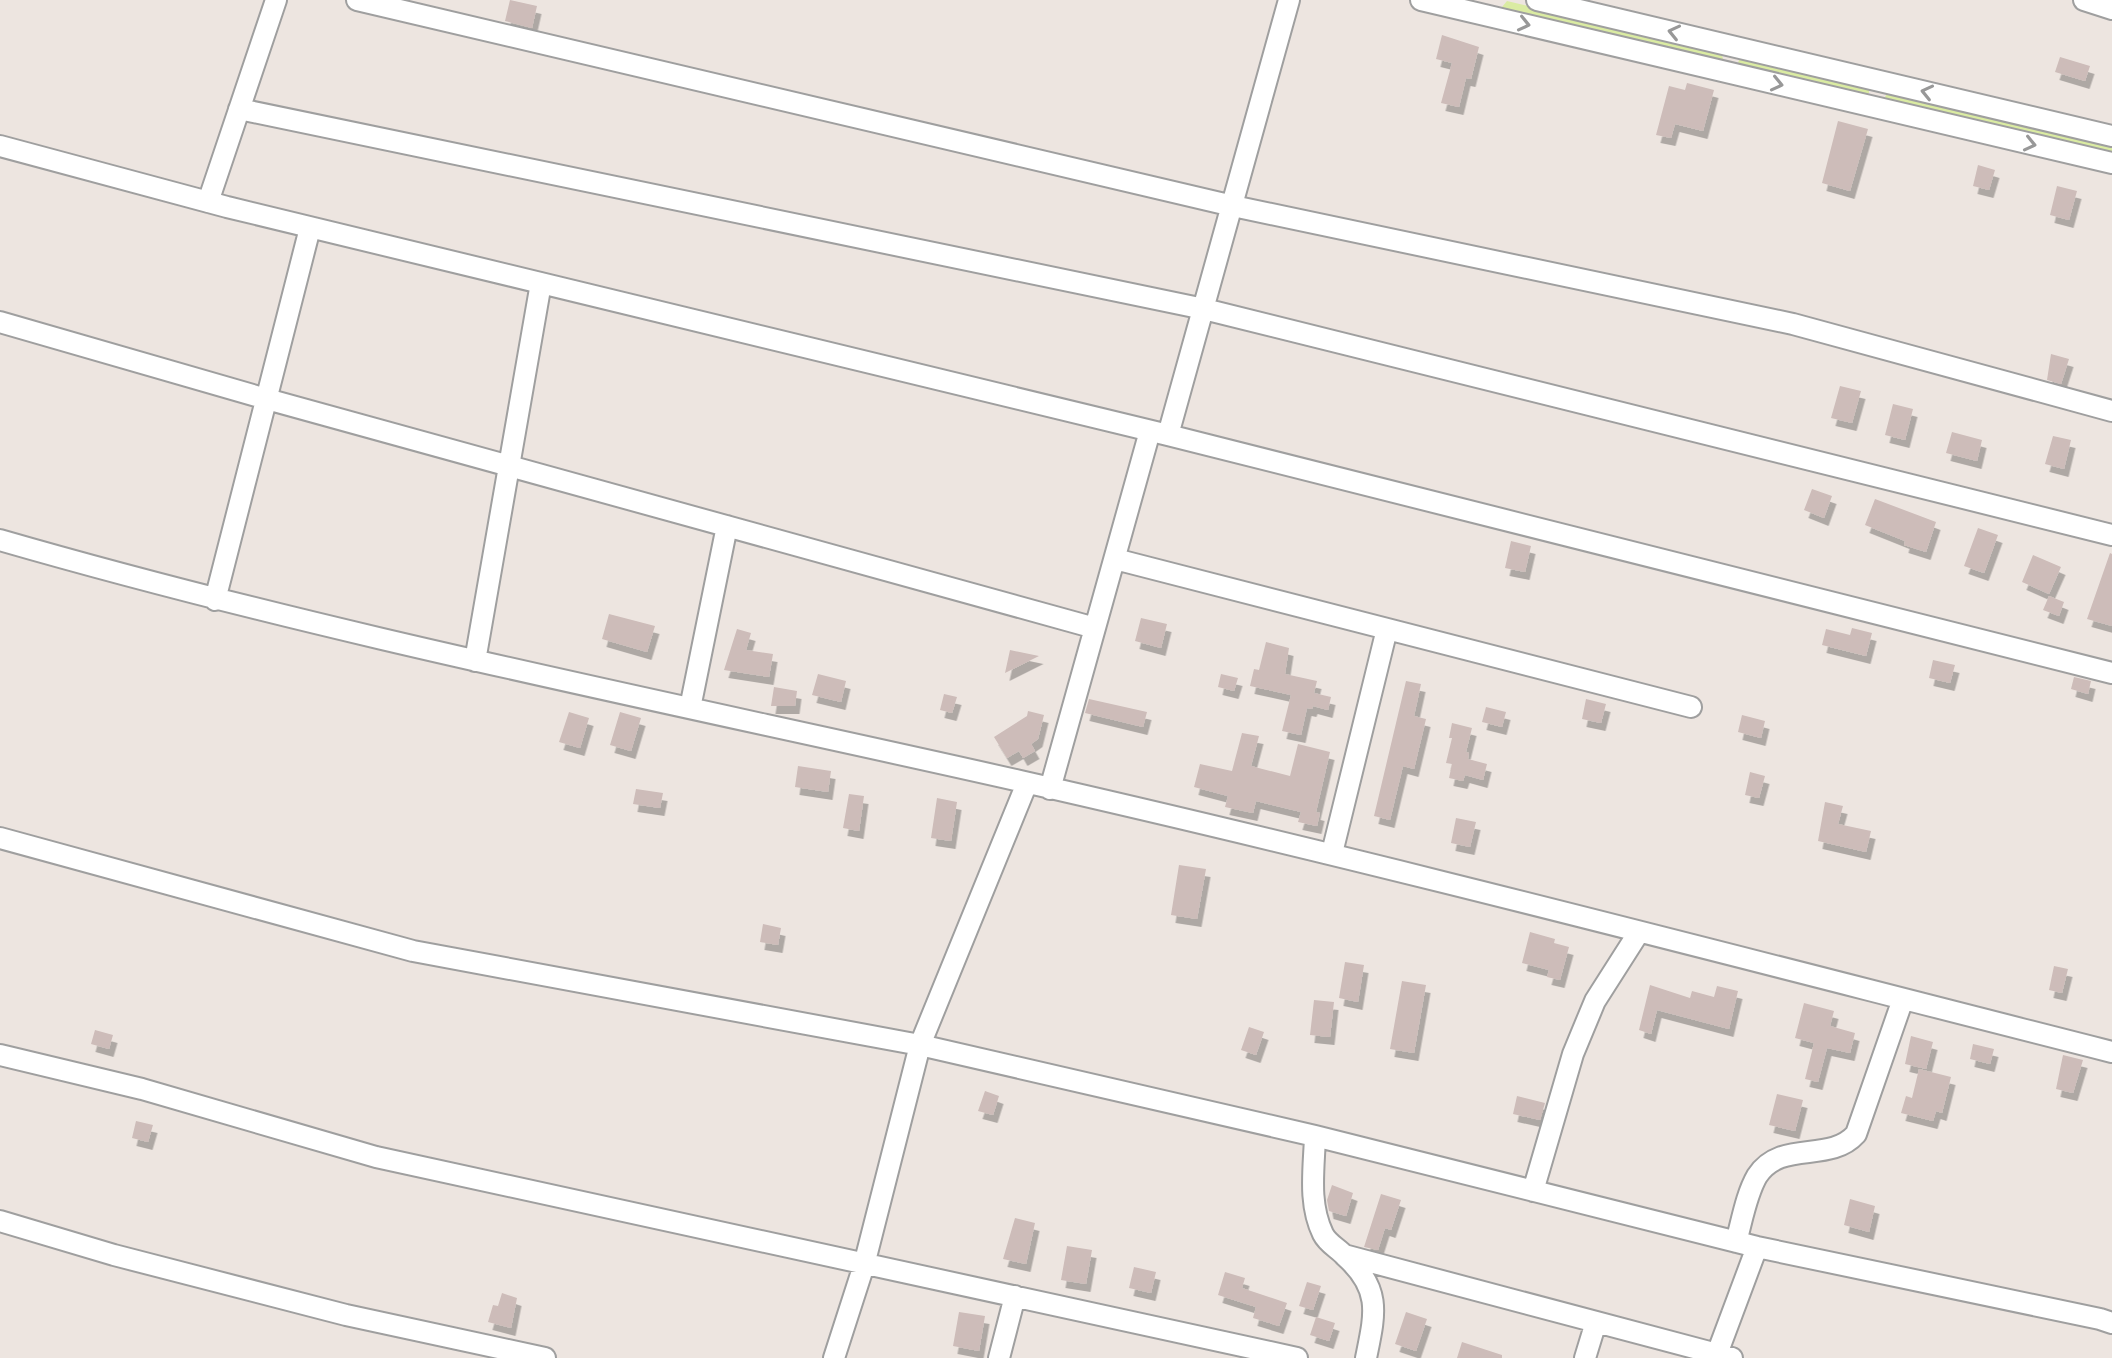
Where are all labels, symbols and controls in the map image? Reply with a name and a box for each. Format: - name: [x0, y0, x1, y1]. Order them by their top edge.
- one-way arrow: [1517, 15, 1531, 32]
- one-way arrow: [1668, 25, 1681, 42]
- one-way arrow: [1770, 75, 1784, 92]
- one-way arrow: [1921, 84, 1934, 101]
- one-way arrow: [2023, 135, 2037, 152]

